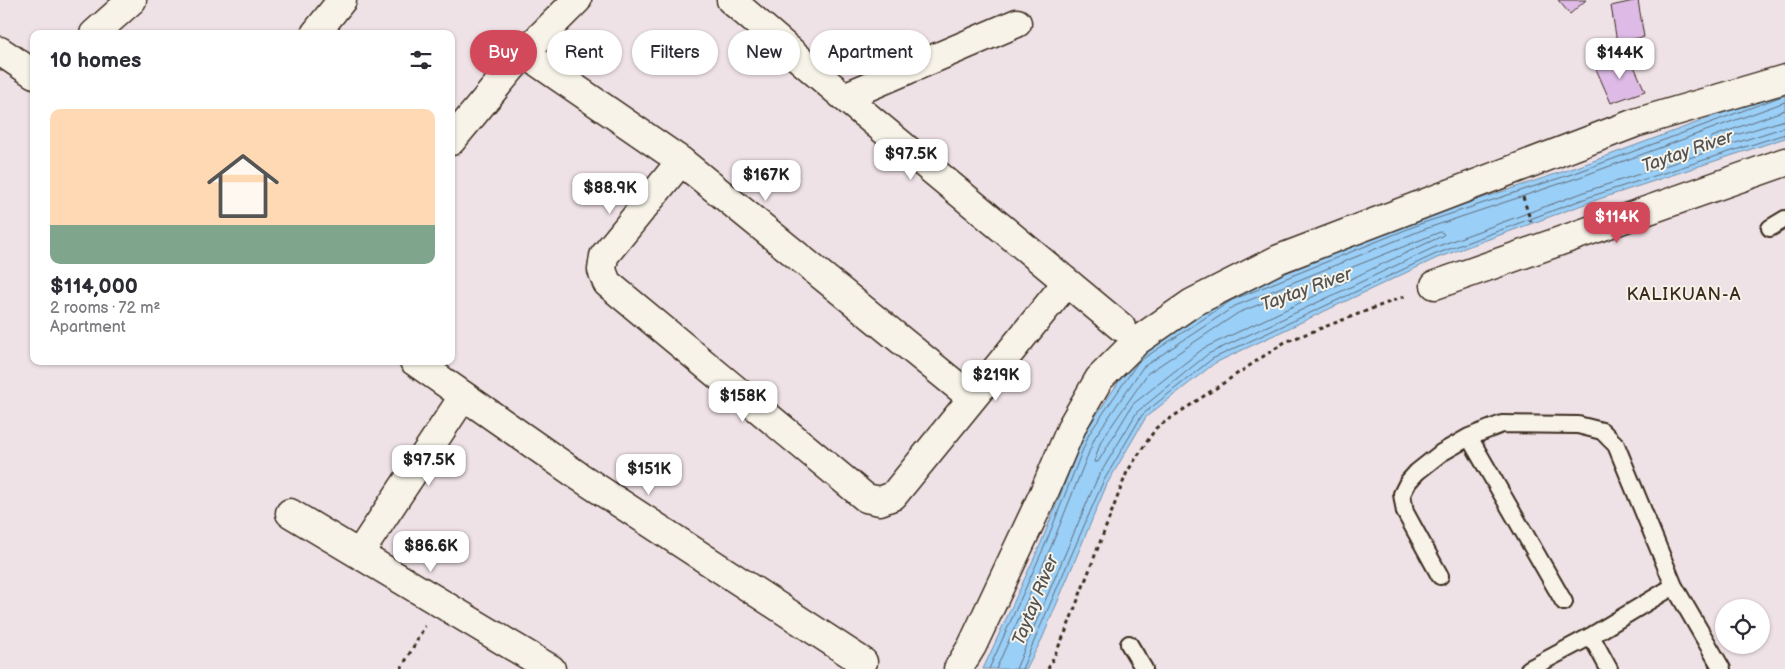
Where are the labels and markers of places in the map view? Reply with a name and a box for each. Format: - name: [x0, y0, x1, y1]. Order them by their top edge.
- pin: $144K: [1585, 38, 1655, 80]
- pin: $97.5K: [870, 138, 952, 181]
- pin: $167K: [731, 160, 801, 202]
- pin: $88.9K: [569, 172, 651, 215]
- pin: $114K: [1582, 202, 1652, 244]
- pin: $219K: [961, 360, 1031, 402]
- pin: $158K: [708, 380, 778, 423]
- pin: $97.5K: [388, 444, 470, 487]
- pin: $151K: [614, 454, 684, 496]
- pin: $86.6K: [390, 530, 472, 573]

